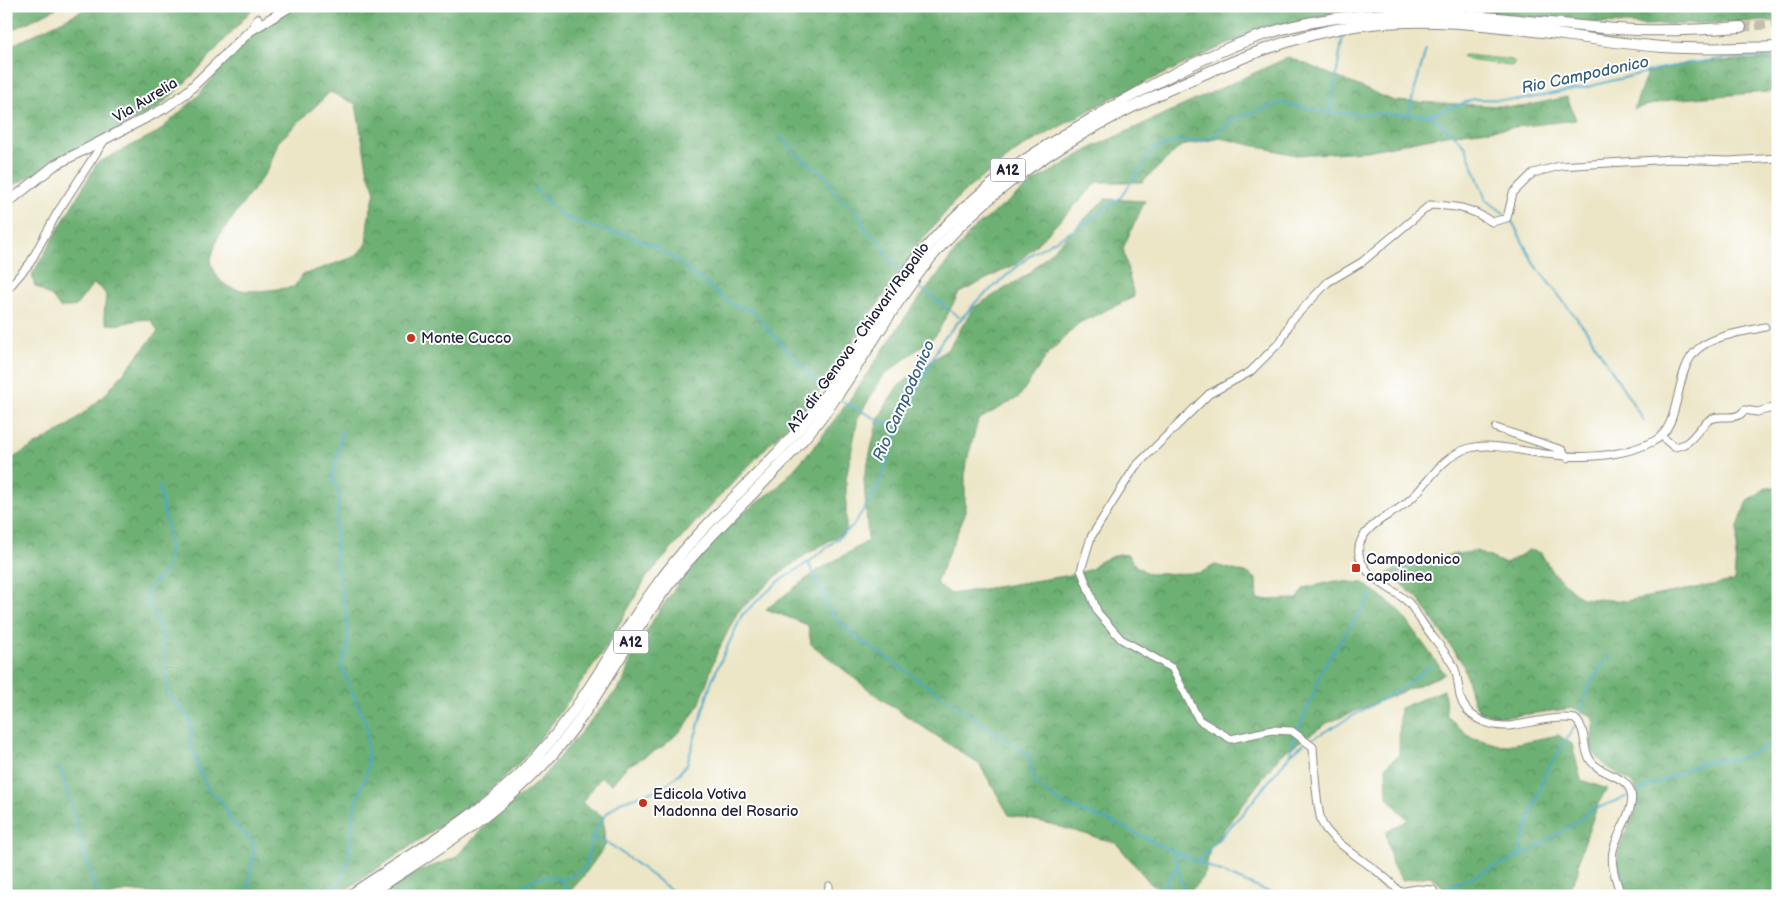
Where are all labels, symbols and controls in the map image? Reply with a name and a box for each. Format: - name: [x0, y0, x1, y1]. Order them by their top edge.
- water label: Rio Campodonico: [1520, 53, 1651, 98]
- street label: Via Aurelia: [109, 74, 181, 127]
- road number: A12: [990, 158, 1026, 182]
- street label: A12 dir. Genova - Chiavari/Rapallo: [783, 239, 934, 436]
- place label: Monte Cucco: [421, 329, 512, 348]
- marker: Monte Cucco: [405, 332, 417, 344]
- water label: Rio Campodonico: [869, 337, 939, 464]
- place label: Campodonico capolinea: [1366, 550, 1460, 586]
- marker: Campodonico capolinea: [1350, 562, 1362, 574]
- road number: A12: [614, 630, 648, 654]
- place label: Edicola Votiva Madonna del Rosario: [653, 785, 798, 821]
- marker: Edicola Votiva Madonna del Rosario: [637, 797, 649, 809]

